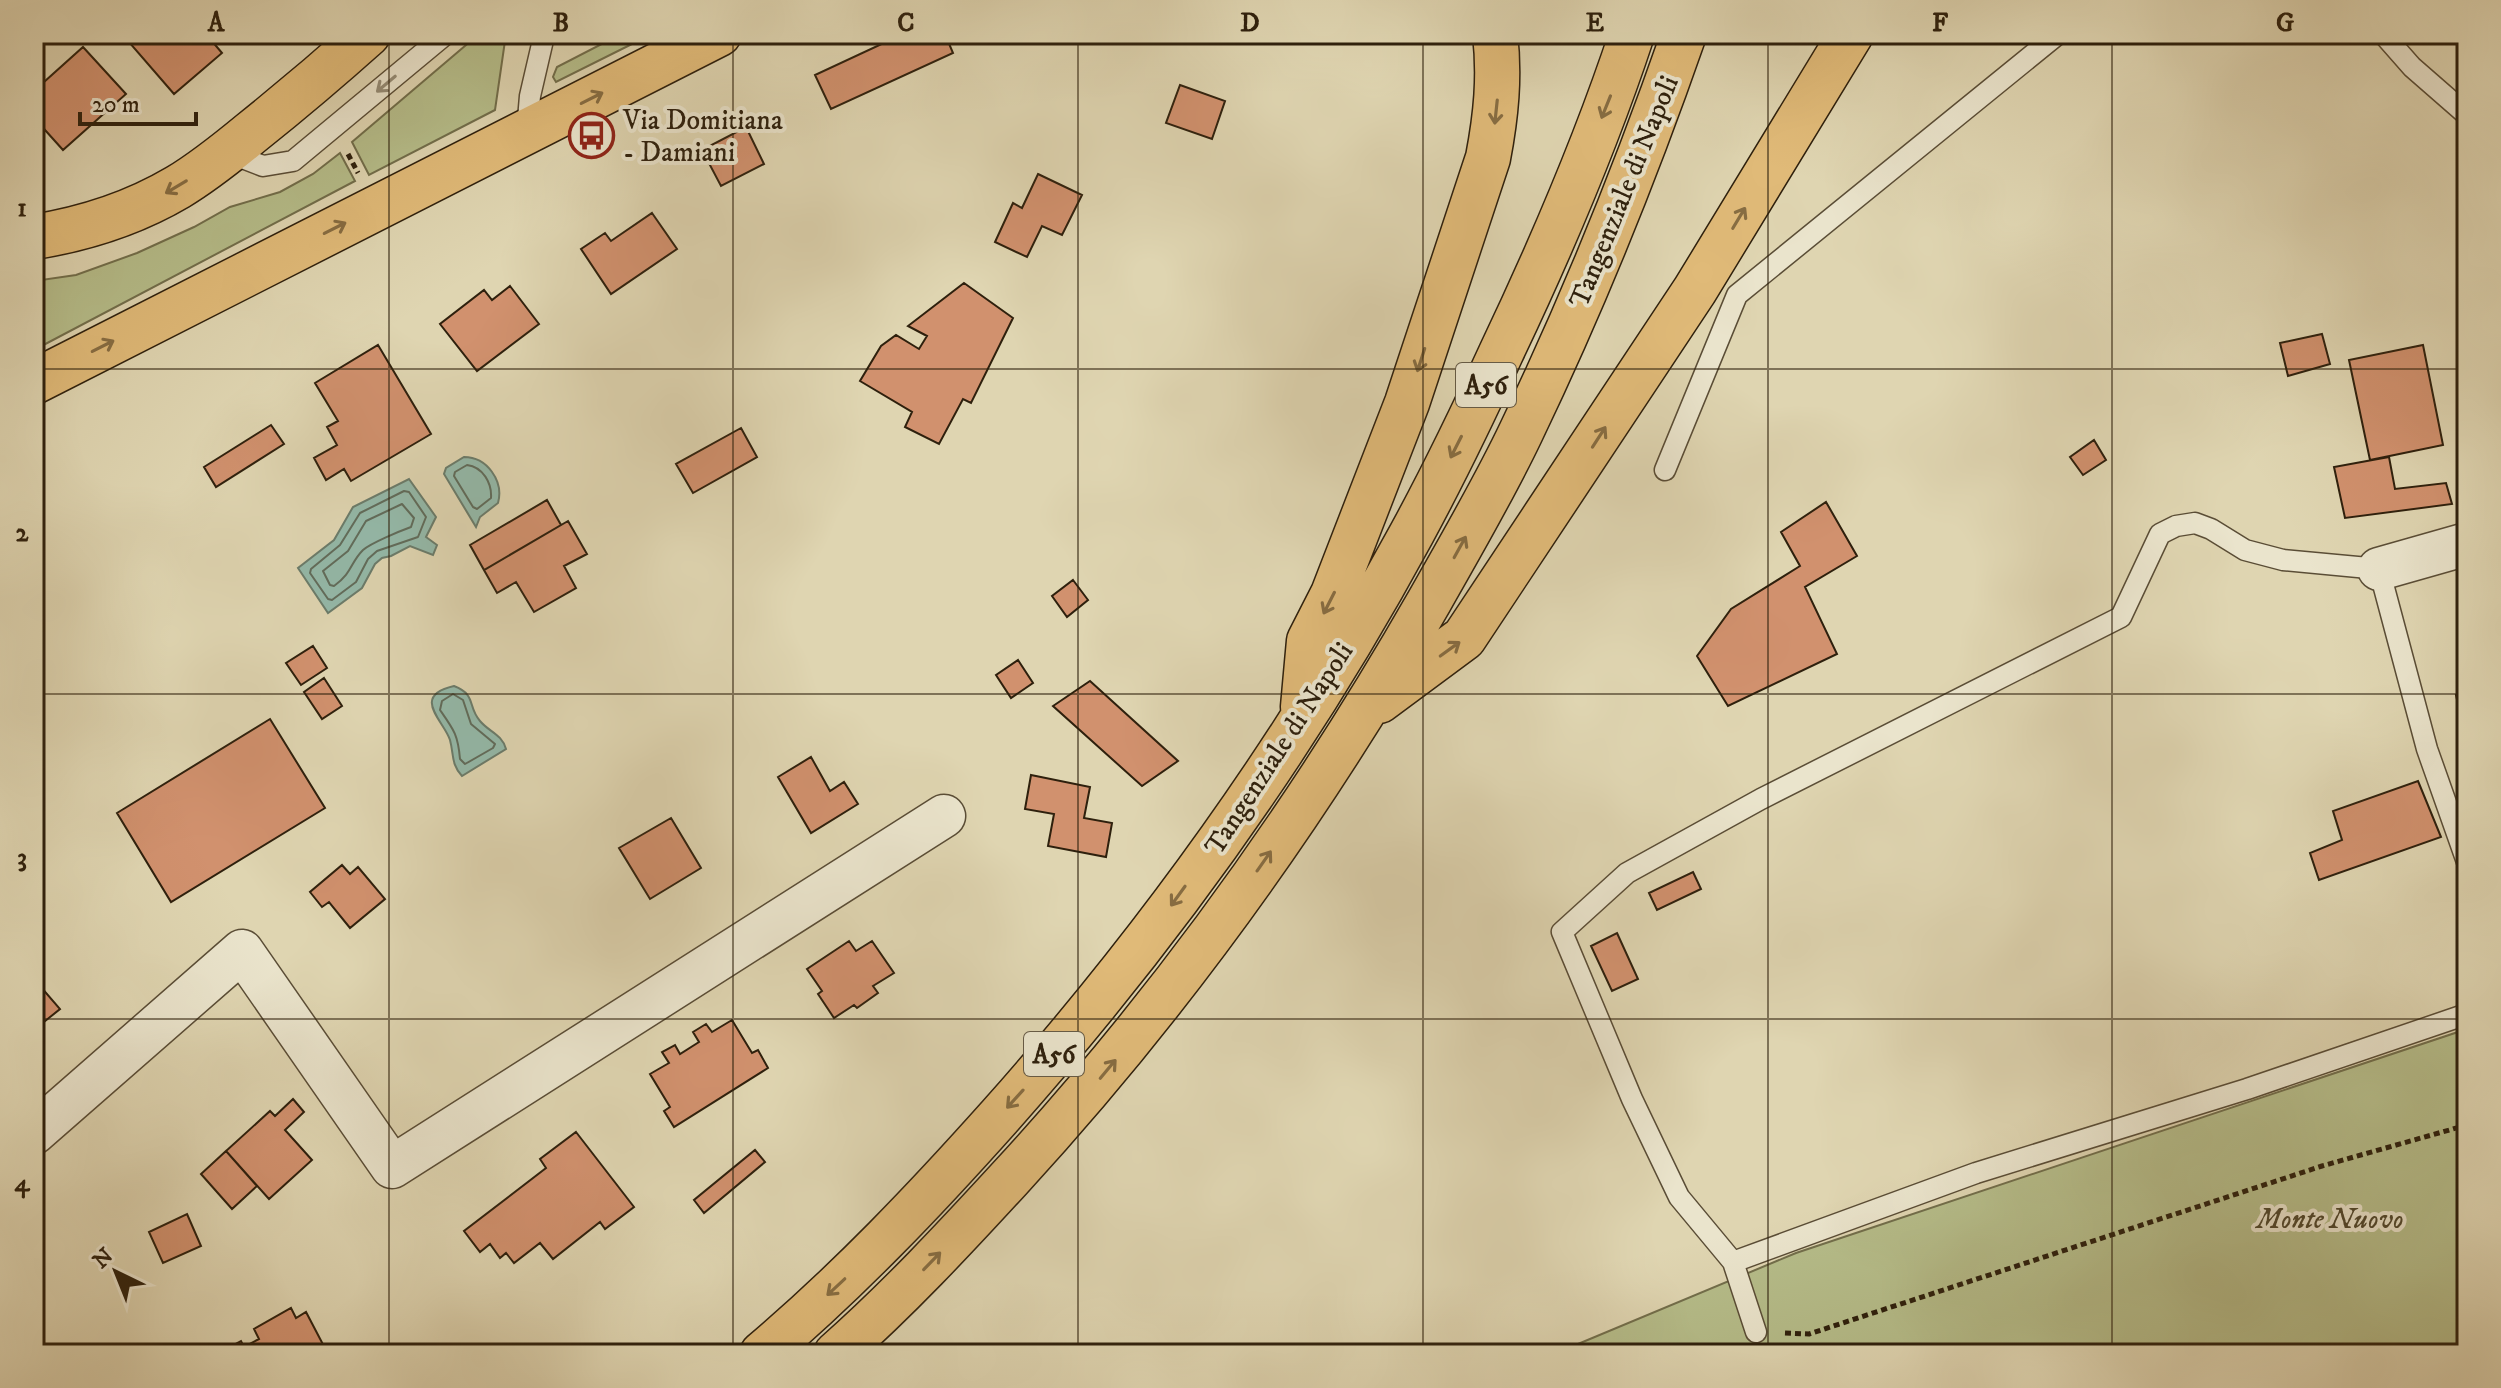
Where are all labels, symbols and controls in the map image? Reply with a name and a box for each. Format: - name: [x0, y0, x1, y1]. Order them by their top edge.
- text: A: [207, 7, 226, 40]
- text: B: [553, 7, 569, 40]
- text: C: [897, 7, 915, 40]
- text: D: [1240, 7, 1260, 40]
- text: E: [1586, 7, 1604, 40]
- text: F: [1932, 7, 1949, 40]
- text: G: [2276, 7, 2294, 40]
- street label: Tangenziale di Napoli: [1562, 71, 1687, 313]
- one-way arrow: [376, 75, 397, 93]
- scale bar: [80, 76, 196, 126]
- one-way arrow: [579, 89, 603, 105]
- text: 20 m: [92, 90, 140, 120]
- one-way arrow: [1598, 94, 1612, 119]
- one-way arrow: [1488, 98, 1503, 125]
- place label: Via Domitiana - Damiani: [622, 103, 783, 170]
- bus stop icon: Via Domitiana - Damiani: [568, 111, 616, 159]
- one-way arrow: [165, 179, 188, 195]
- text: 1: [17, 192, 27, 225]
- one-way arrow: [1731, 207, 1747, 230]
- one-way arrow: [322, 220, 346, 235]
- one-way arrow: [91, 338, 115, 354]
- one-way arrow: [1412, 347, 1427, 372]
- road number: A56: [1456, 363, 1516, 407]
- one-way arrow: [1590, 426, 1607, 448]
- one-way arrow: [1447, 435, 1463, 459]
- text: 2: [16, 517, 30, 550]
- one-way arrow: [1452, 536, 1468, 559]
- one-way arrow: [1320, 591, 1336, 615]
- street label: Tangenziale di Napoli: [1197, 636, 1361, 862]
- one-way arrow: [1439, 640, 1460, 657]
- text: 3: [17, 842, 27, 875]
- one-way arrow: [1256, 851, 1273, 873]
- one-way arrow: [1170, 885, 1187, 906]
- road number: A56: [1024, 1032, 1084, 1076]
- one-way arrow: [1099, 1059, 1117, 1079]
- one-way arrow: [1006, 1088, 1024, 1108]
- text: 4: [15, 1167, 31, 1200]
- park label: Monte Nuovo: [2255, 1202, 2403, 1237]
- north arrow: [76, 1232, 156, 1312]
- text: N: [88, 1242, 119, 1275]
- one-way arrow: [923, 1251, 941, 1271]
- one-way arrow: [827, 1278, 847, 1296]

